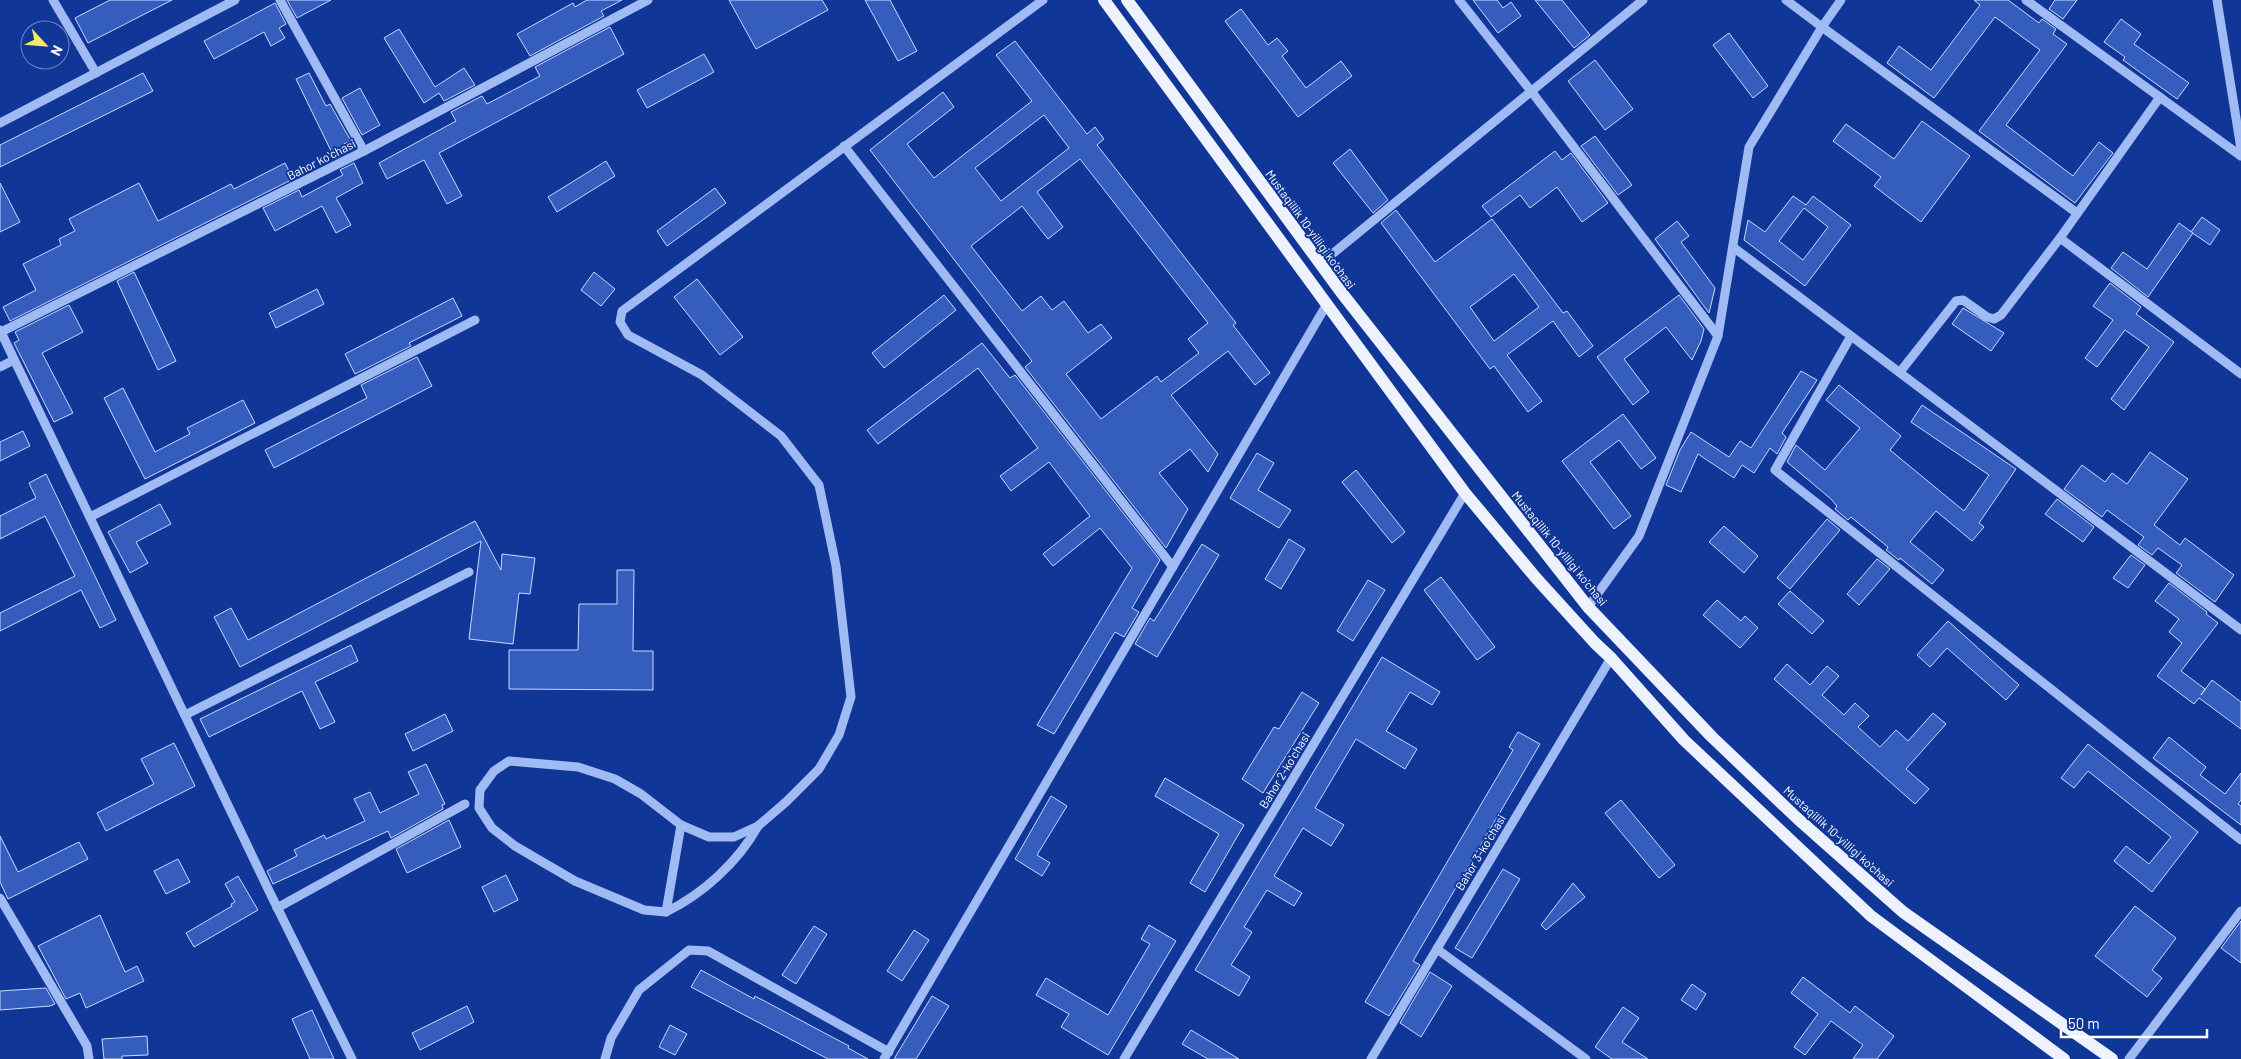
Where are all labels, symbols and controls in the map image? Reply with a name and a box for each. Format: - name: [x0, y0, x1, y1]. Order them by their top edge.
- north arrow: [20, 20, 70, 70]
- text: N: [47, 43, 67, 59]
- street label: Bahor koʻchasi: [284, 136, 358, 182]
- street label: Mustaqillik 10-yilligi ko'chasi: [1263, 167, 1359, 291]
- street label: Mustaqillik 10-yilligi ko'chasi: [1509, 488, 1611, 608]
- street label: Bahor 2-koʻchasi: [1256, 729, 1312, 811]
- street label: Mustaqillik 10-yilligi ko'chasi: [1781, 783, 1897, 889]
- street label: Bahor 3-koʻchasi: [1452, 812, 1508, 892]
- scale bar: [2061, 1006, 2207, 1038]
- text: 50 m: [2068, 1014, 2100, 1032]

